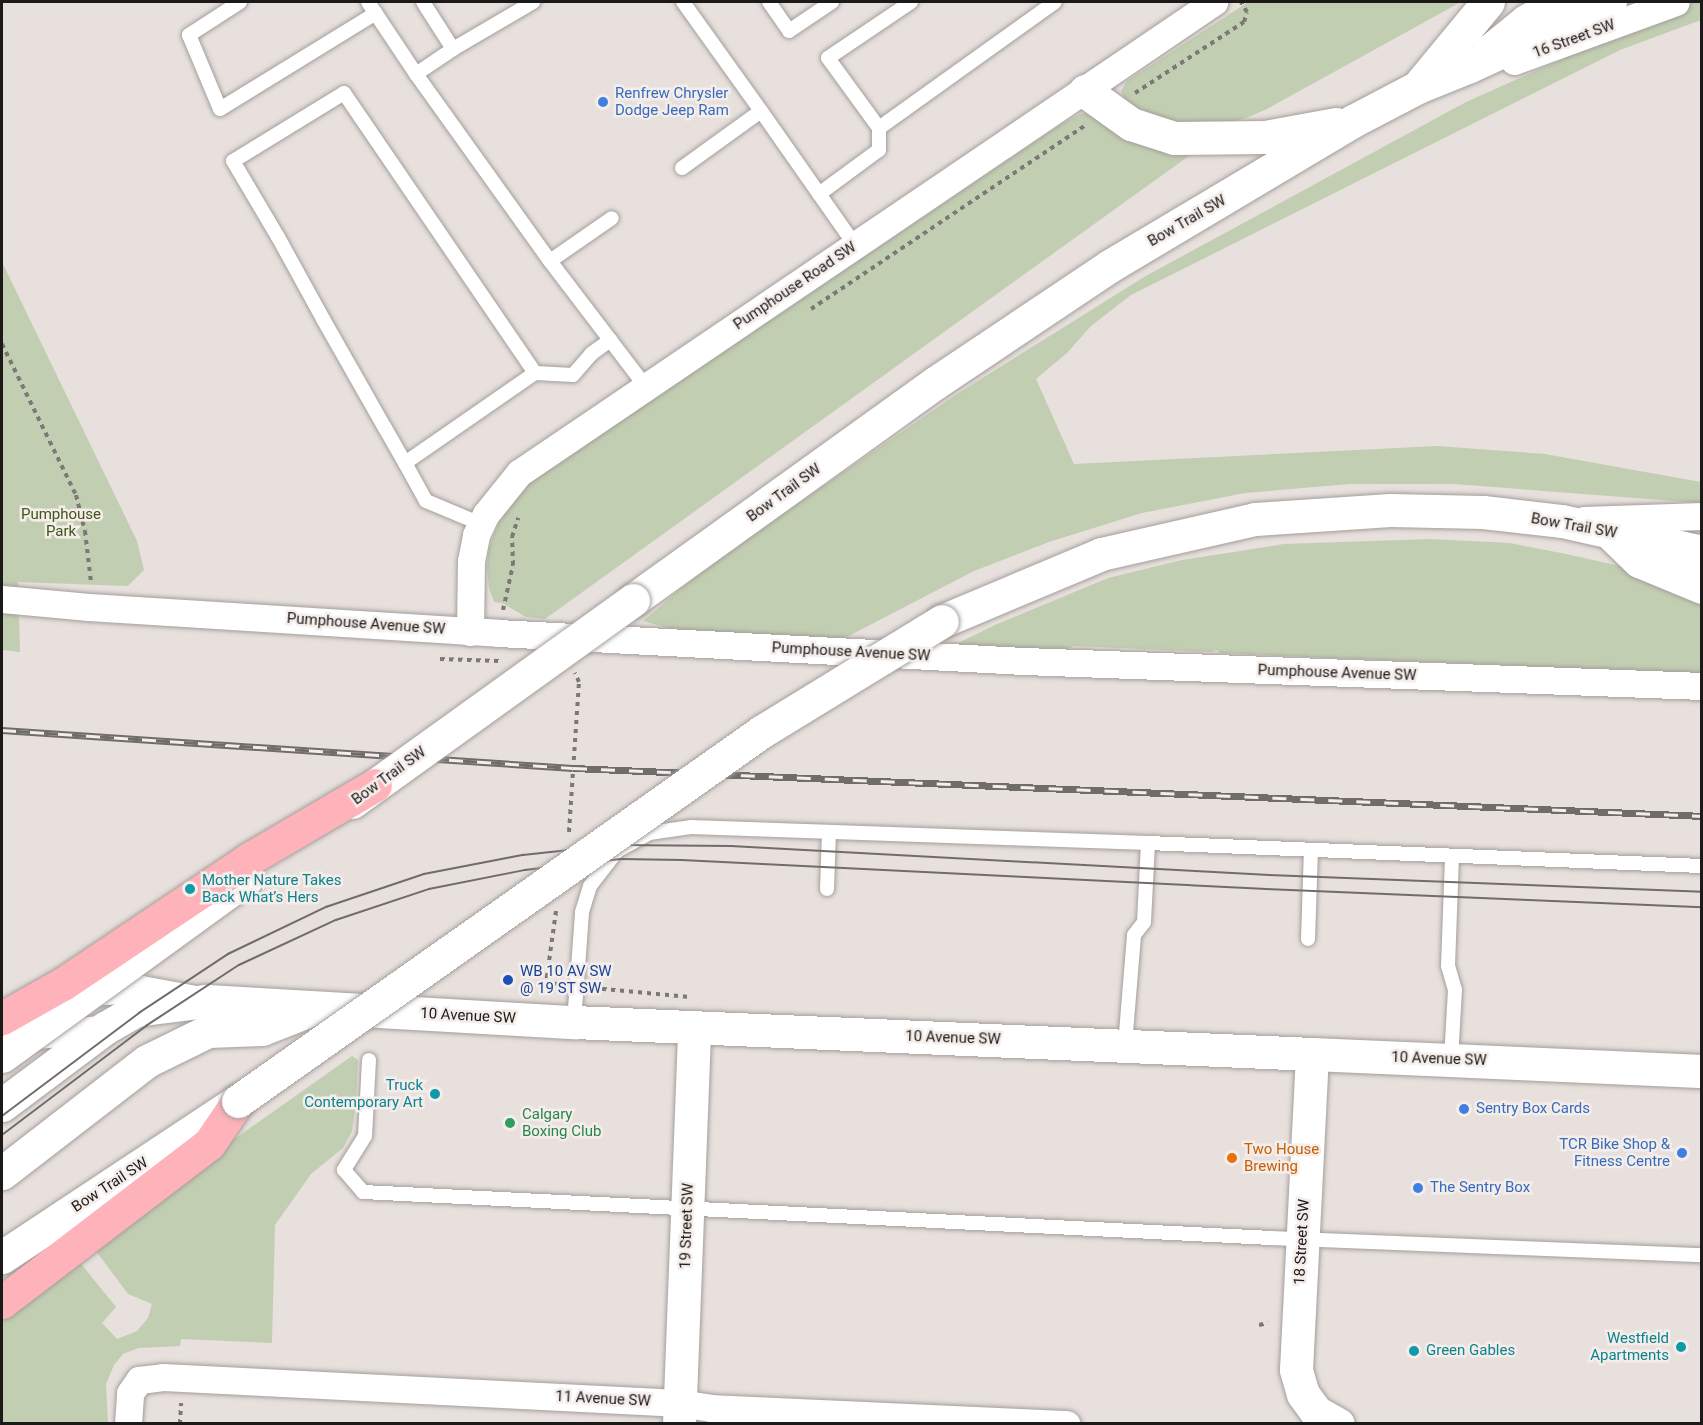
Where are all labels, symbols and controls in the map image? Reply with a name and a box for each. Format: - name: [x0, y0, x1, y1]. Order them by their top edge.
- street label: 16 Street SW: [1530, 16, 1618, 62]
- place label: Renfrew Chrysler Dodge Jeep Ram: [615, 84, 729, 119]
- marker: Renfrew Chrysler Dodge Jeep Ram: [596, 95, 610, 109]
- street label: Bow Trail SW: [1145, 191, 1229, 251]
- street label: Pumphouse Road SW: [730, 238, 860, 334]
- street label: Bow Trail SW: [743, 460, 825, 526]
- park label: Pumphouse Park: [21, 505, 101, 540]
- street label: Bow Trail SW: [1529, 510, 1619, 542]
- street label: Pumphouse Avenue SW: [286, 609, 446, 639]
- street label: Pumphouse Avenue SW: [771, 639, 931, 665]
- street label: Pumphouse Avenue SW: [1257, 661, 1417, 685]
- street label: Bow Trail SW: [348, 743, 430, 809]
- place label: Mother Nature Takes Back What’s Hers: [202, 871, 342, 906]
- marker: Mother Nature Takes Back What’s Hers: [183, 882, 197, 896]
- place label: WB 10 AV SW @ 19 ST SW: [520, 962, 612, 997]
- marker: WB 10 AV SW @ 19 ST SW: [501, 973, 515, 987]
- street label: 10 Avenue SW: [420, 1005, 516, 1027]
- street label: 10 Avenue SW: [905, 1027, 1001, 1049]
- street label: 10 Avenue SW: [1391, 1048, 1487, 1070]
- place label: Truck Contemporary Art: [304, 1076, 423, 1111]
- marker: Truck Contemporary Art: [428, 1087, 442, 1101]
- place label: Sentry Box Cards: [1476, 1100, 1590, 1118]
- marker: Sentry Box Cards: [1457, 1102, 1471, 1116]
- place label: Calgary Boxing Club: [522, 1105, 601, 1140]
- marker: Calgary Boxing Club: [503, 1116, 517, 1130]
- place label: TCR Bike Shop & Fitness Centre: [1559, 1135, 1670, 1170]
- place label: Two House Brewing: [1244, 1140, 1319, 1175]
- marker: TCR Bike Shop & Fitness Centre: [1675, 1146, 1689, 1160]
- marker: Two House Brewing: [1225, 1151, 1239, 1165]
- street label: Bow Trail SW: [68, 1154, 152, 1216]
- place label: The Sentry Box: [1430, 1179, 1530, 1197]
- marker: The Sentry Box: [1411, 1181, 1425, 1195]
- street label: 19 Street SW: [677, 1183, 697, 1269]
- street label: 18 Street SW: [1291, 1199, 1313, 1285]
- place label: Westfield Apartments: [1590, 1329, 1669, 1364]
- marker: Westfield Apartments: [1674, 1340, 1688, 1354]
- place label: Green Gables: [1426, 1342, 1515, 1360]
- marker: Green Gables: [1407, 1344, 1421, 1358]
- street label: 11 Avenue SW: [555, 1388, 651, 1410]

